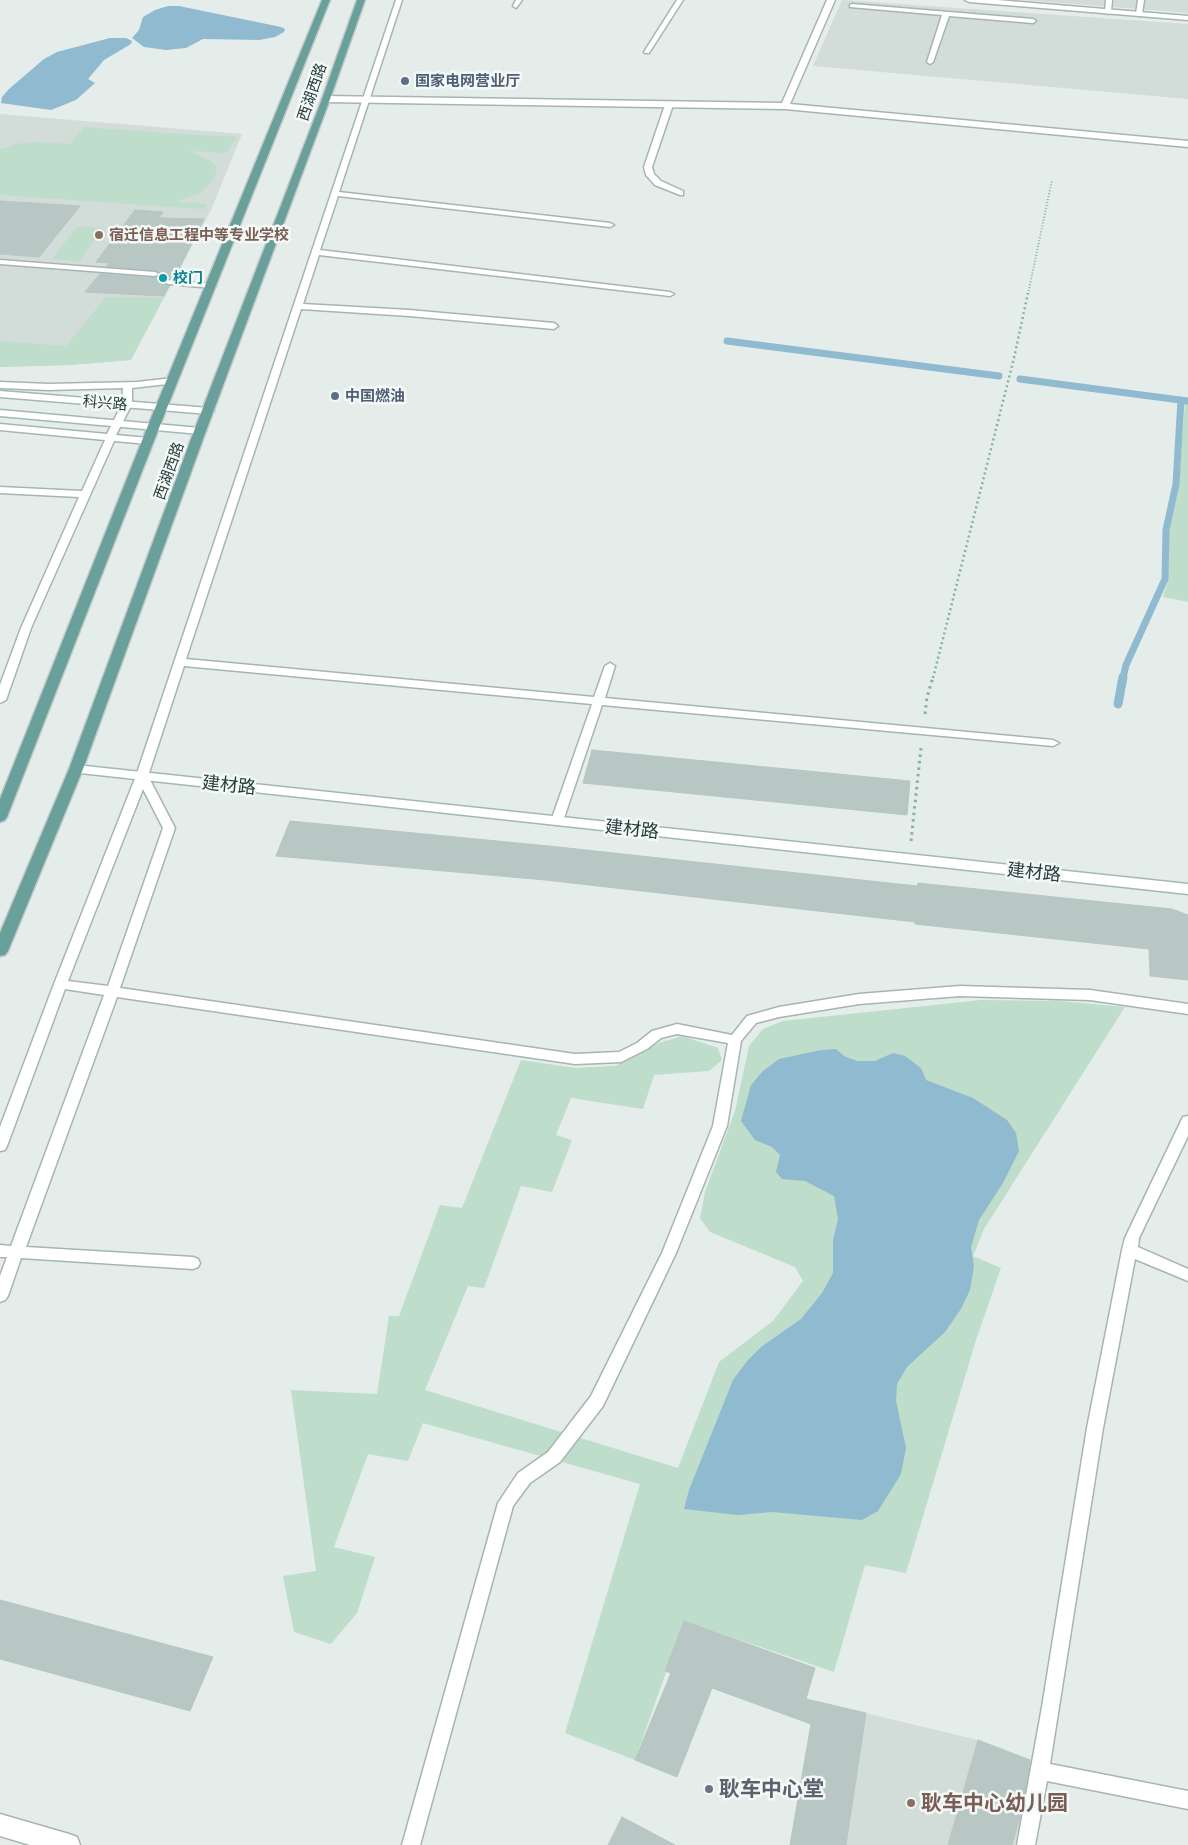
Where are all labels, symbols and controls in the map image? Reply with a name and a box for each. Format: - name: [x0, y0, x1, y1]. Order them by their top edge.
- street label: 西湖西路: [294, 61, 330, 123]
- place label: 国家电网营业厅: [415, 72, 520, 90]
- marker: 国家电网营业厅: [399, 75, 411, 87]
- place label: 宿迁信息工程中等专业学校: [109, 226, 289, 244]
- marker: 宿迁信息工程中等专业学校: [93, 229, 105, 241]
- place label: 校门: [173, 269, 203, 287]
- marker: 校门: [157, 272, 169, 284]
- place label: 中国燃油: [345, 387, 405, 405]
- marker: 中国燃油: [329, 390, 341, 402]
- street label: 科兴路: [82, 392, 128, 414]
- street label: 西湖西路: [150, 440, 188, 502]
- street label: 建材路: [201, 771, 257, 799]
- street label: 建材路: [604, 815, 660, 843]
- street label: 建材路: [1006, 858, 1062, 886]
- place label: 耿车中心堂: [719, 1776, 824, 1802]
- marker: 耿车中心堂: [703, 1783, 715, 1795]
- place label: 耿车中心幼儿园: [921, 1790, 1068, 1816]
- marker: 耿车中心幼儿园: [905, 1797, 917, 1809]

